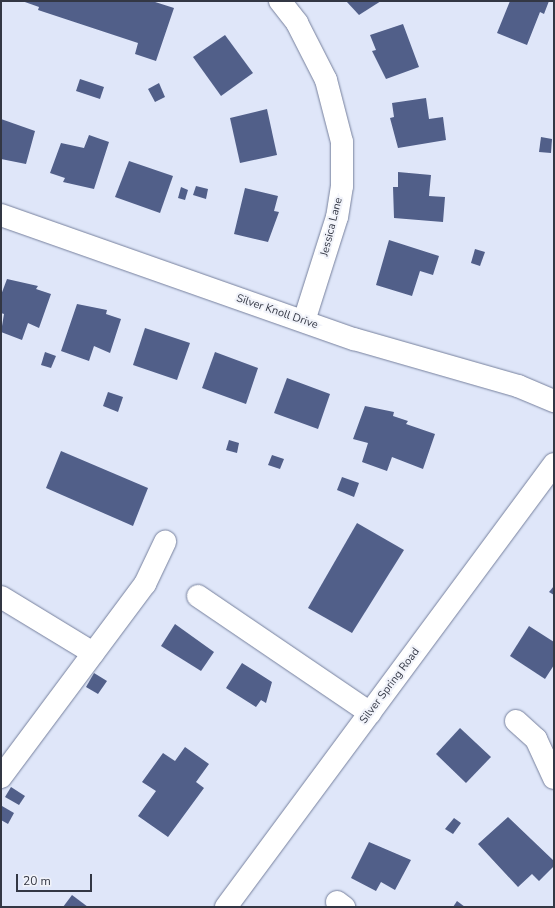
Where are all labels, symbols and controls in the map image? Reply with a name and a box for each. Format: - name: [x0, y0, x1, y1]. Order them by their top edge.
- street label: Jessica Lane: [318, 196, 346, 258]
- street label: Silver Knoll Drive: [235, 292, 319, 332]
- street label: Silver Spring Road: [357, 646, 423, 726]
- scale bar: [18, 866, 94, 892]
- text: 20 m: [23, 873, 51, 889]

